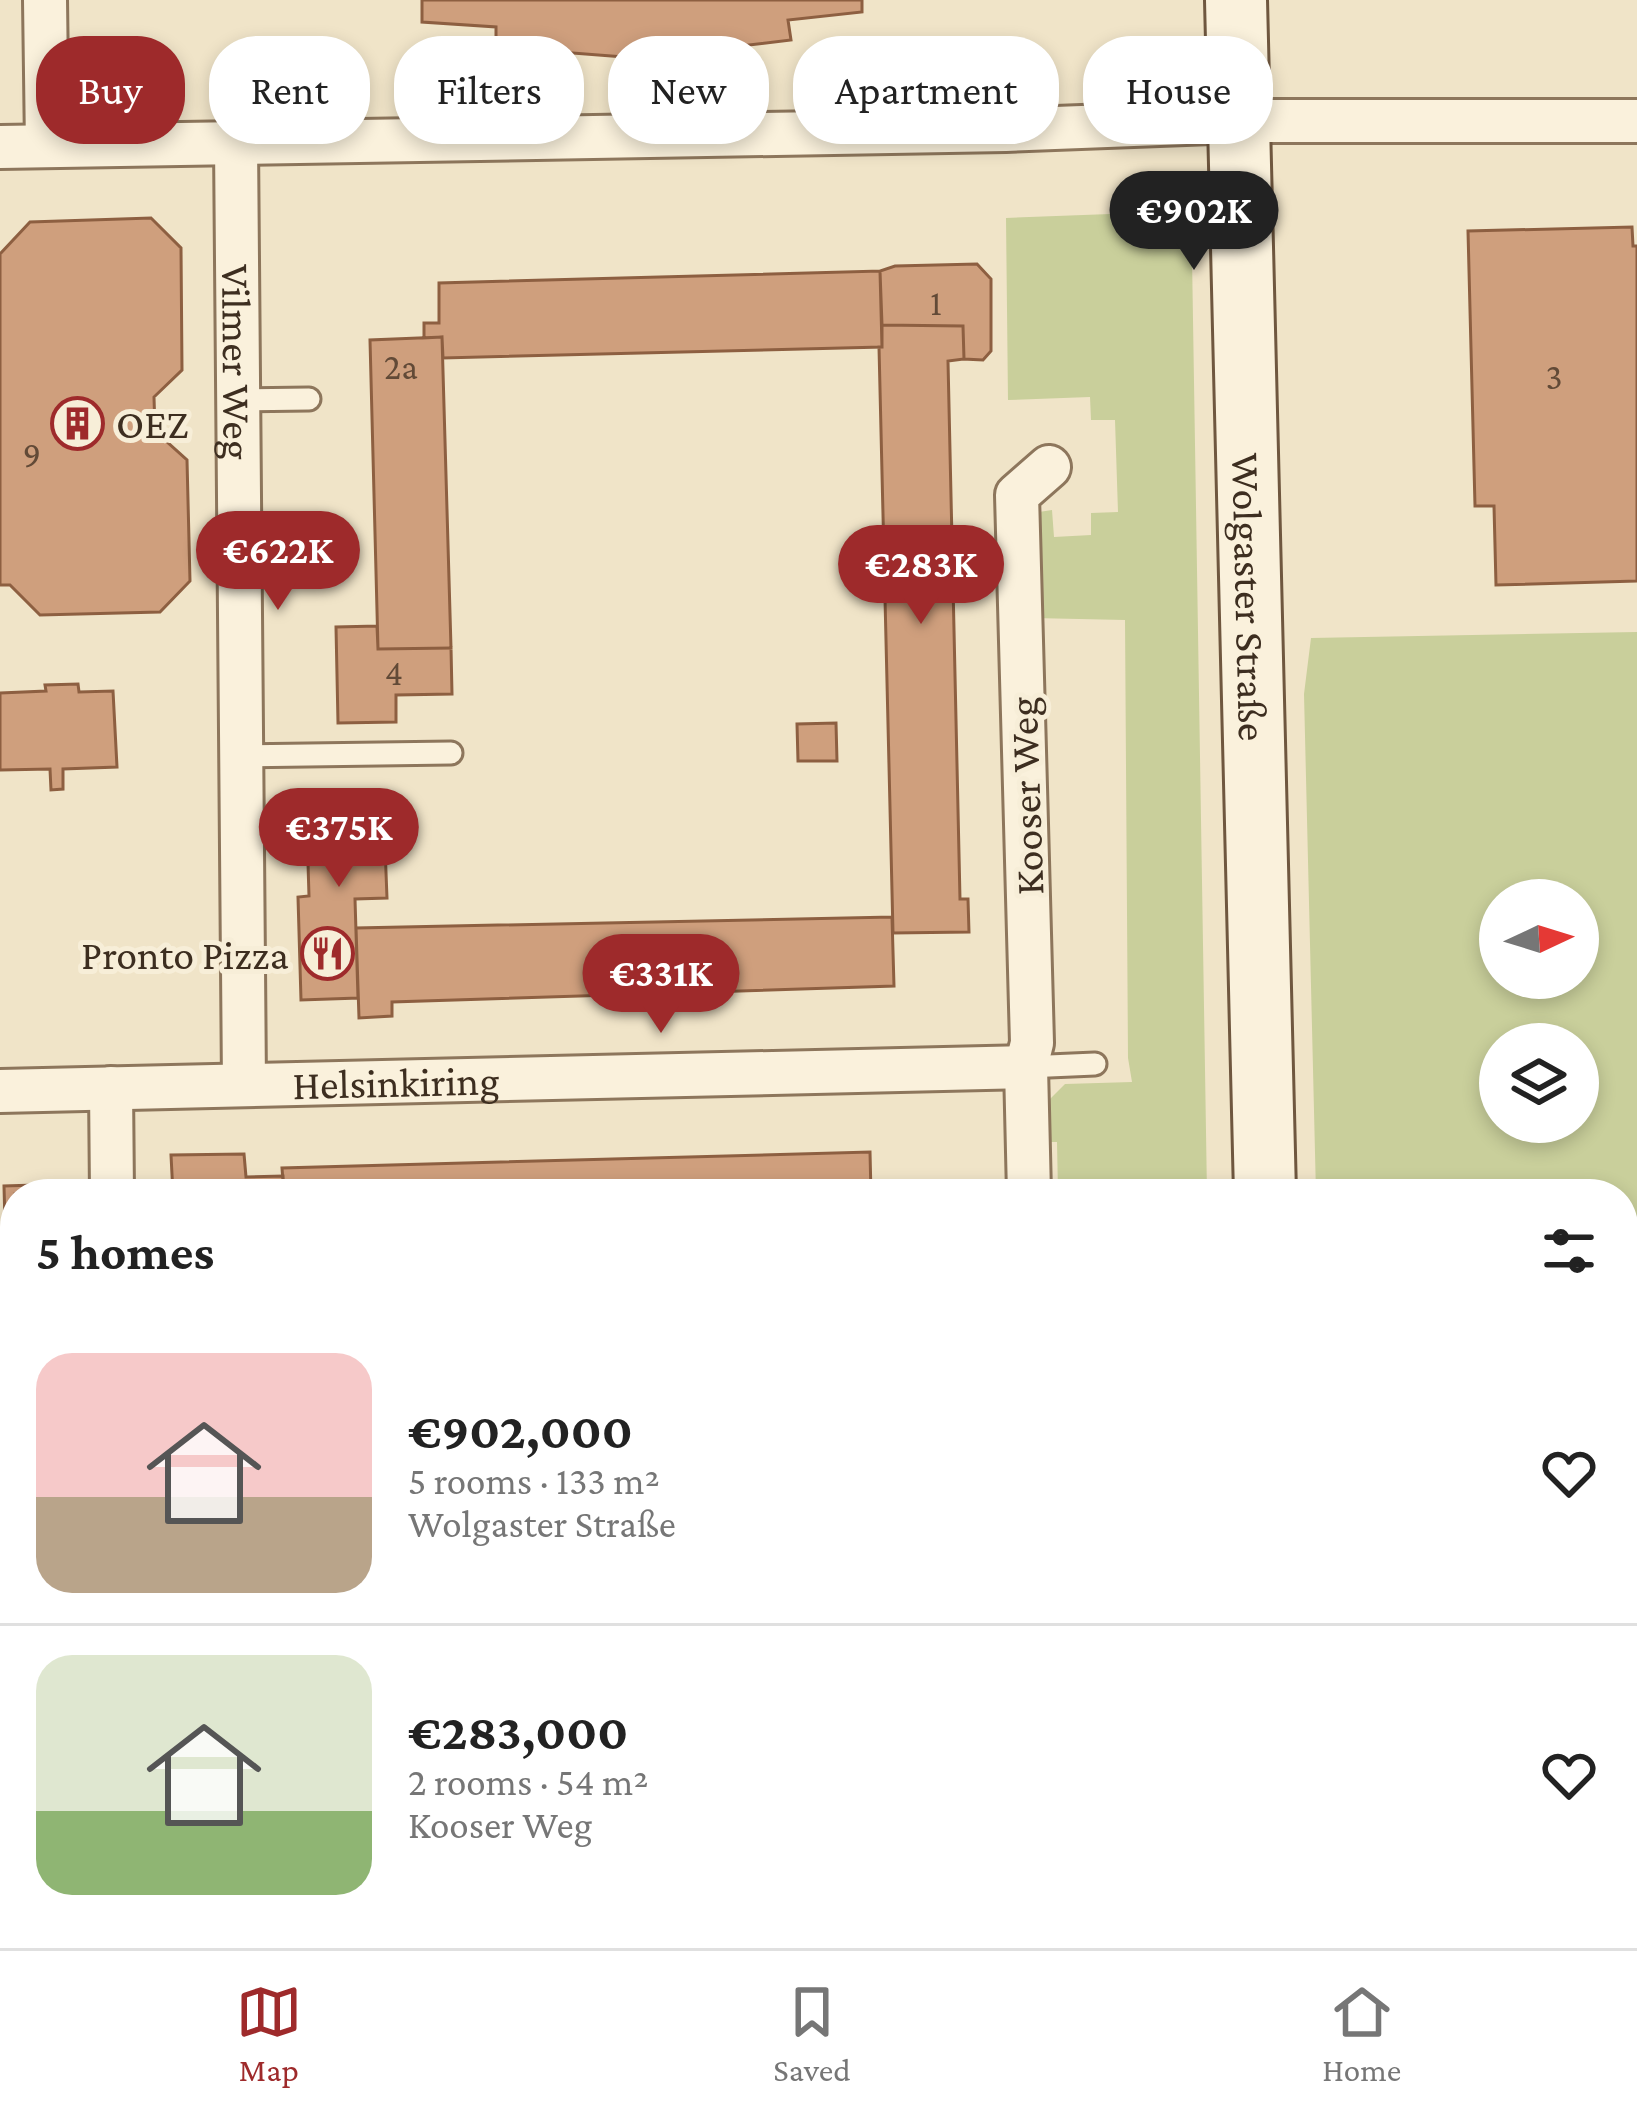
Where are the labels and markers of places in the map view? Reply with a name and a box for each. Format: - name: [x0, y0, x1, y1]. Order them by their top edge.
- pin: €902K: [1110, 171, 1278, 273]
- building icon: OEZ: [49, 395, 105, 451]
- place label: OEZ: [116, 400, 189, 447]
- pin: €622K: [194, 511, 362, 613]
- pin: €283K: [837, 525, 1005, 627]
- pin: €375K: [255, 788, 423, 890]
- restaurant icon: Pronto Pizza: [300, 926, 356, 982]
- place label: Pronto Pizza: [81, 931, 289, 978]
- pin: €331K: [577, 934, 745, 1036]

